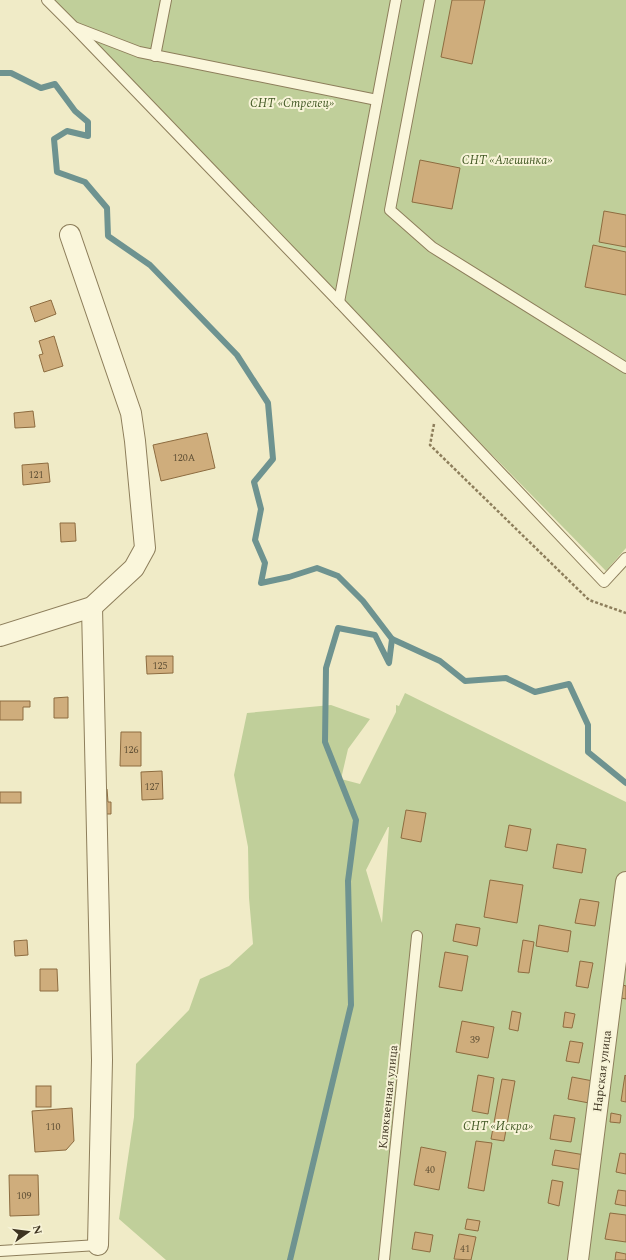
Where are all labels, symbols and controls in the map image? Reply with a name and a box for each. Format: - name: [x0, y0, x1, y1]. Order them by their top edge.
- park label: СНТ «Стрелец»: [250, 94, 334, 113]
- park label: СНТ «Алешинка»: [462, 151, 552, 170]
- house number: 120А: [173, 450, 196, 466]
- house number: 121: [29, 467, 44, 483]
- house number: 125: [153, 658, 168, 674]
- house number: 126: [124, 742, 139, 758]
- house number: 127: [145, 779, 160, 795]
- street label: Нарская улица: [588, 1029, 617, 1113]
- house number: 39: [470, 1032, 480, 1048]
- street label: Клюквенная улица: [374, 1044, 403, 1150]
- park label: СНТ «Искра»: [463, 1117, 533, 1136]
- house number: 110: [46, 1119, 61, 1135]
- house number: 40: [425, 1162, 435, 1178]
- house number: 109: [17, 1188, 32, 1204]
- north arrow: [8, 1212, 48, 1252]
- text: N: [28, 1223, 47, 1236]
- house number: 41: [460, 1241, 470, 1257]

